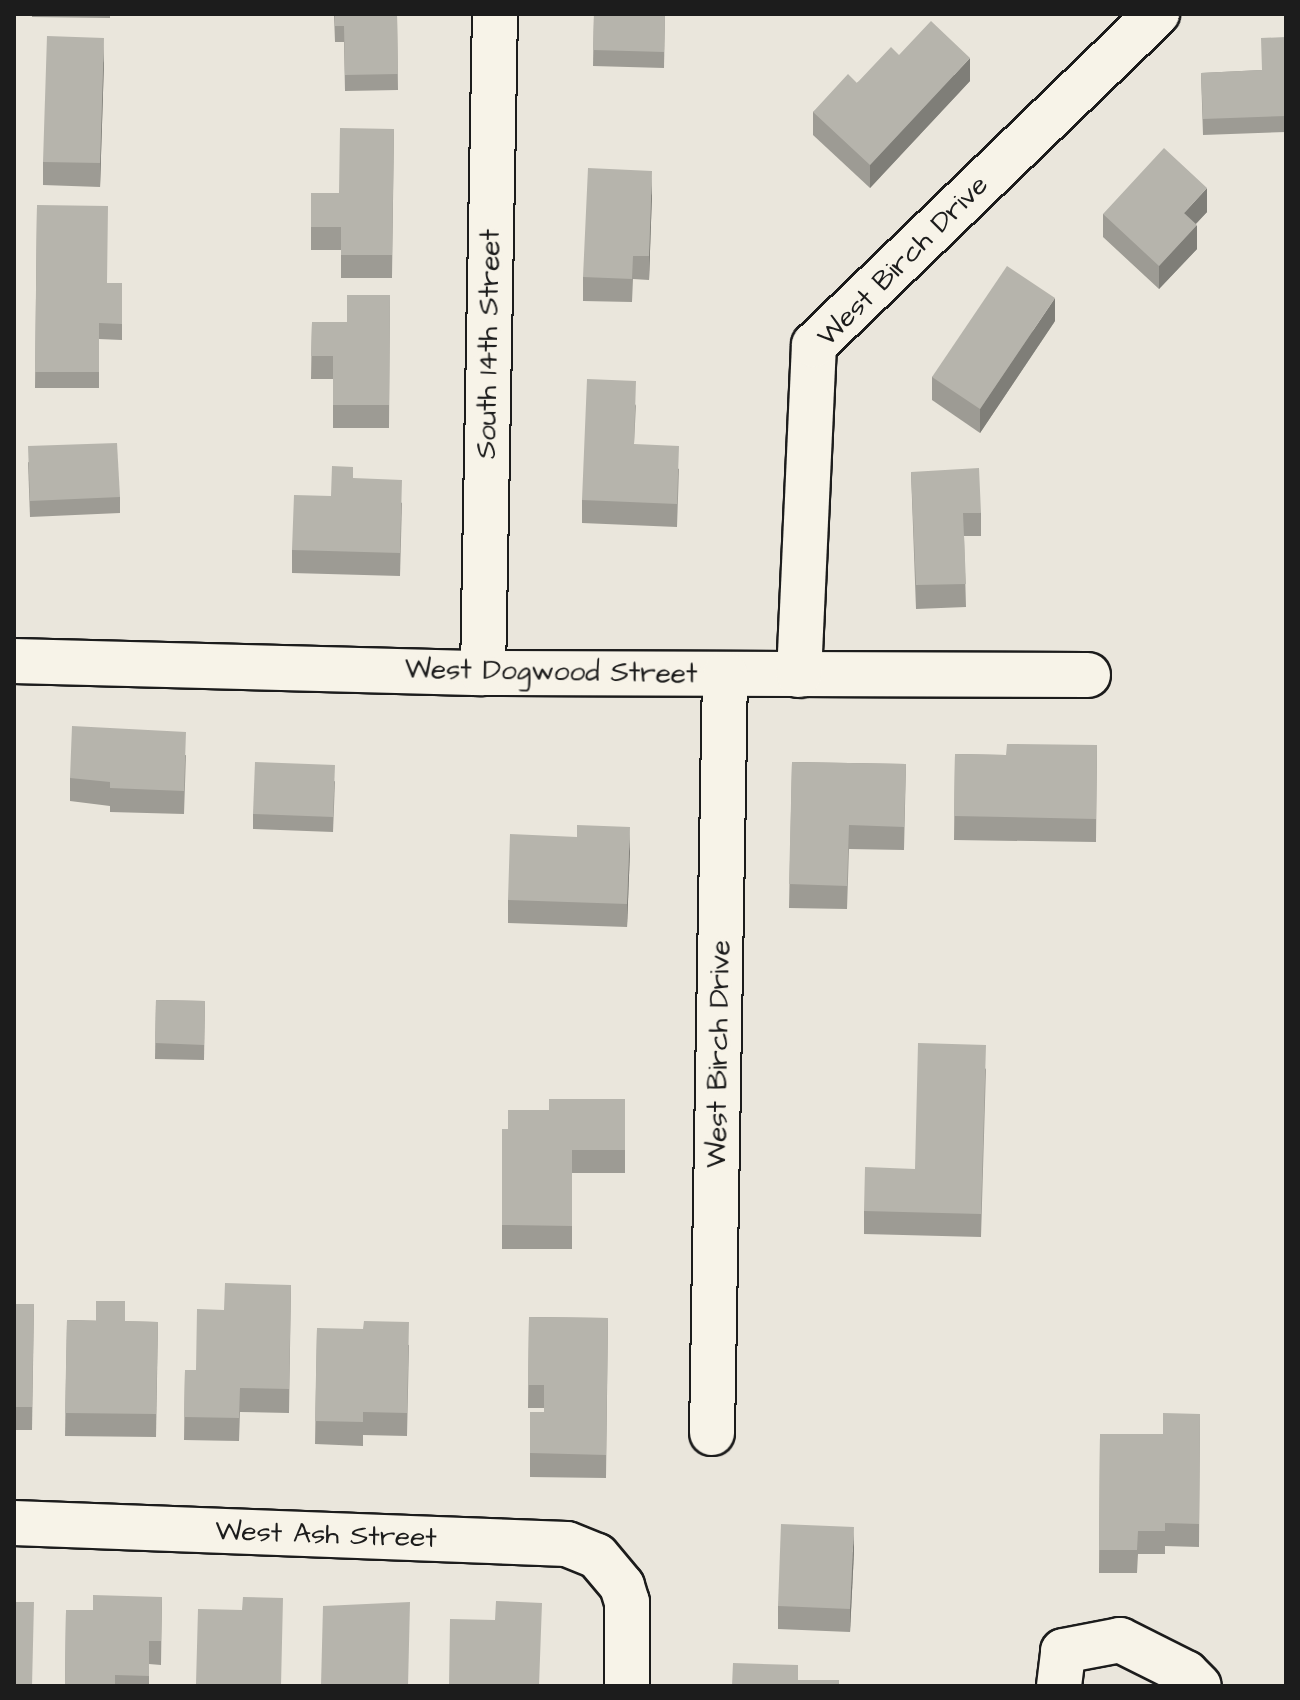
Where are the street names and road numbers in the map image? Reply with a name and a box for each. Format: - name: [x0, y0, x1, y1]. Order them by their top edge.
- street label: West Birch Drive: [811, 169, 995, 353]
- street label: South 14th Street: [470, 229, 508, 459]
- street label: West Dogwood Street: [404, 653, 698, 691]
- street label: West Birch Drive: [700, 940, 738, 1168]
- street label: West Ash Street: [215, 1514, 437, 1556]

